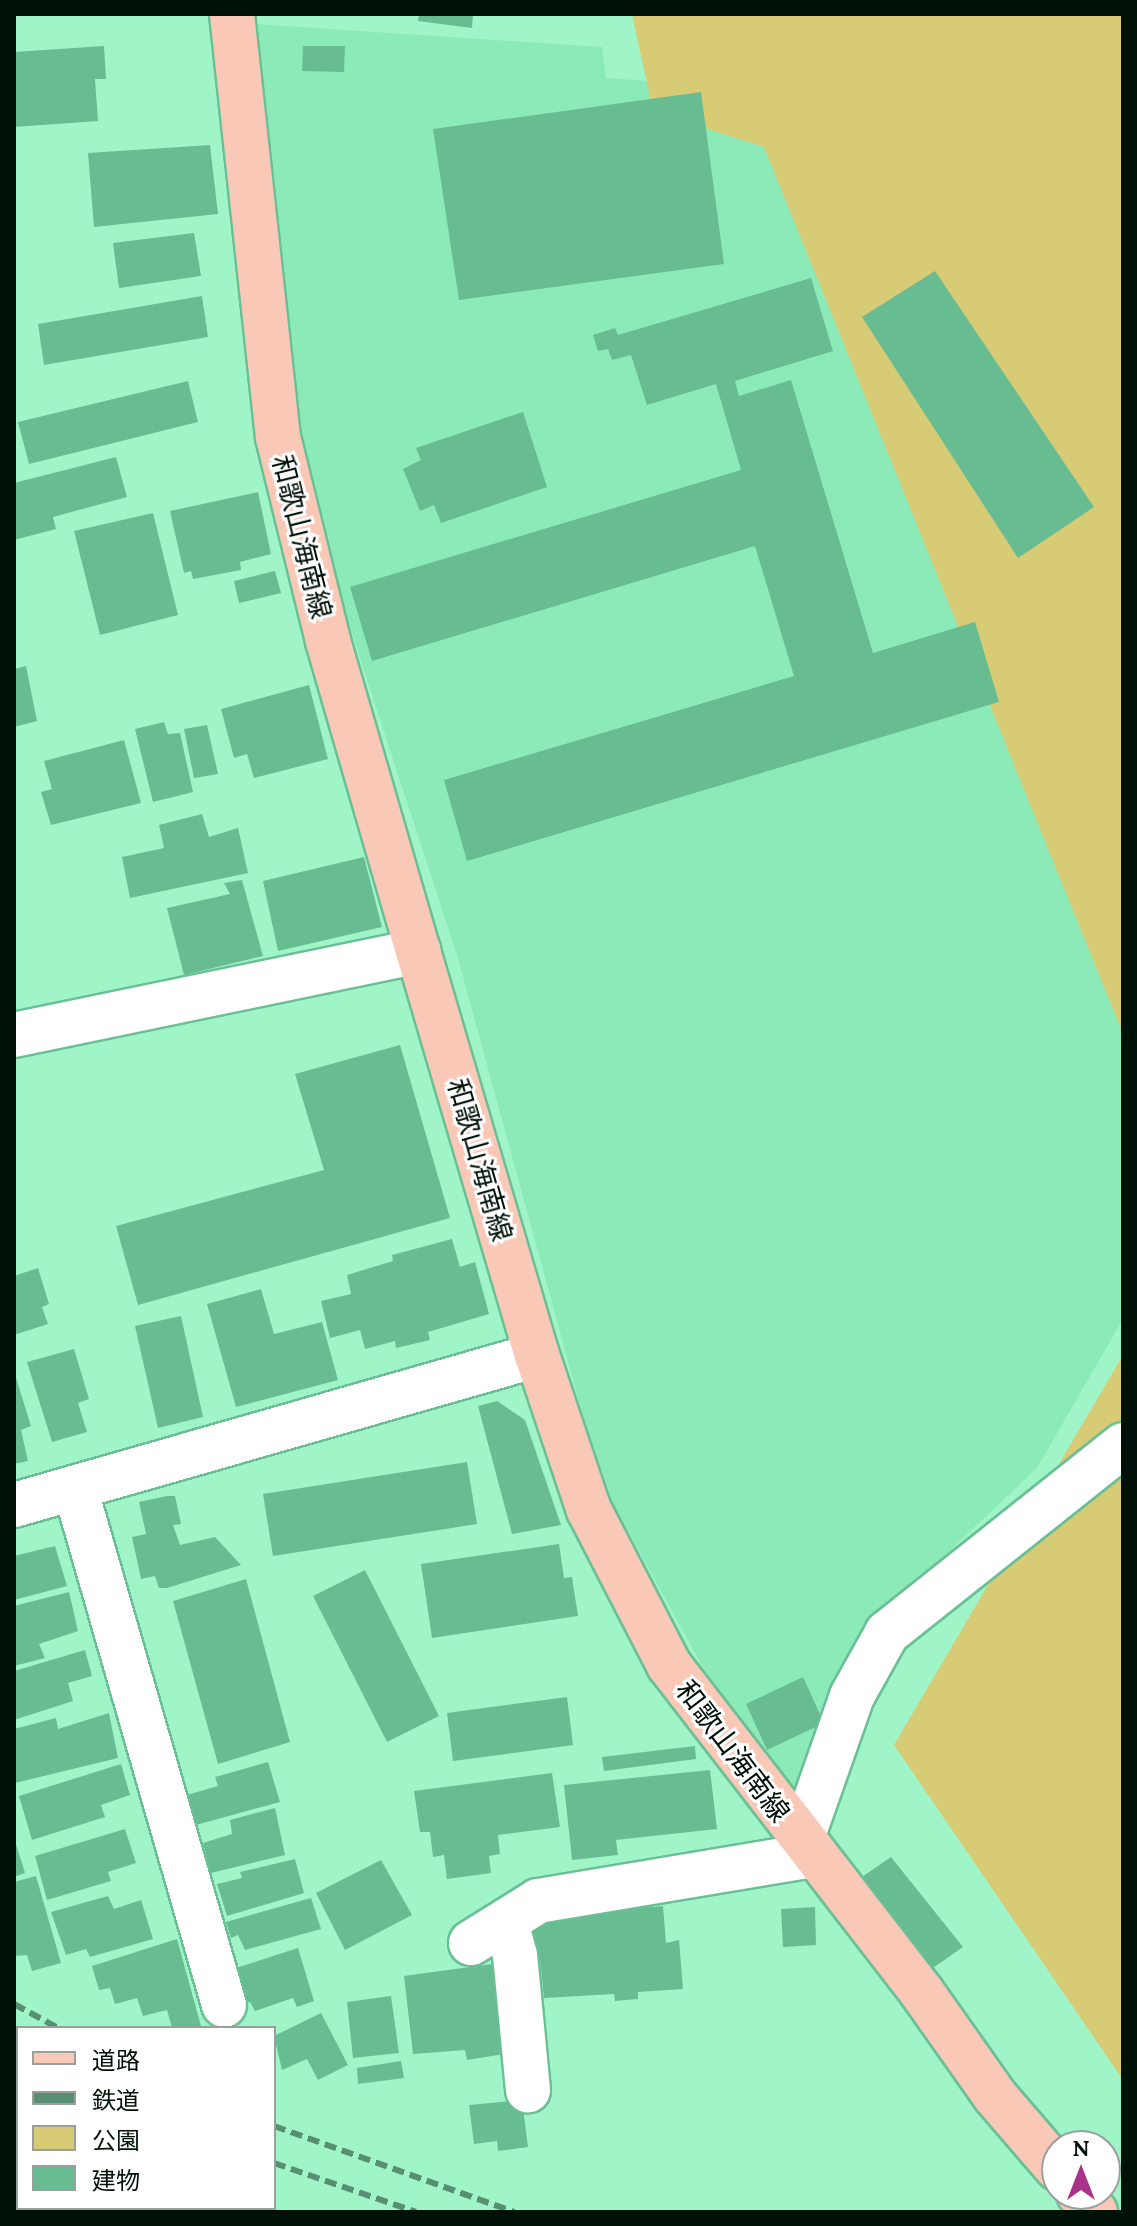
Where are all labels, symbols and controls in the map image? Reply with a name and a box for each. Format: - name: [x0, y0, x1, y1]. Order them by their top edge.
- street label: 和歌山海南線: [265, 451, 339, 623]
- street label: 和歌山海南線: [441, 1075, 519, 1245]
- street label: 和歌山海南線: [669, 1674, 797, 1828]
- legend: [16, 2026, 276, 2210]
- text: 道路: [92, 2045, 140, 2076]
- text: 鉄道: [92, 2085, 140, 2116]
- text: 公園: [92, 2125, 140, 2156]
- north arrow: [1041, 2130, 1121, 2210]
- text: N: [1072, 2134, 1090, 2162]
- text: 建物: [92, 2165, 140, 2196]

